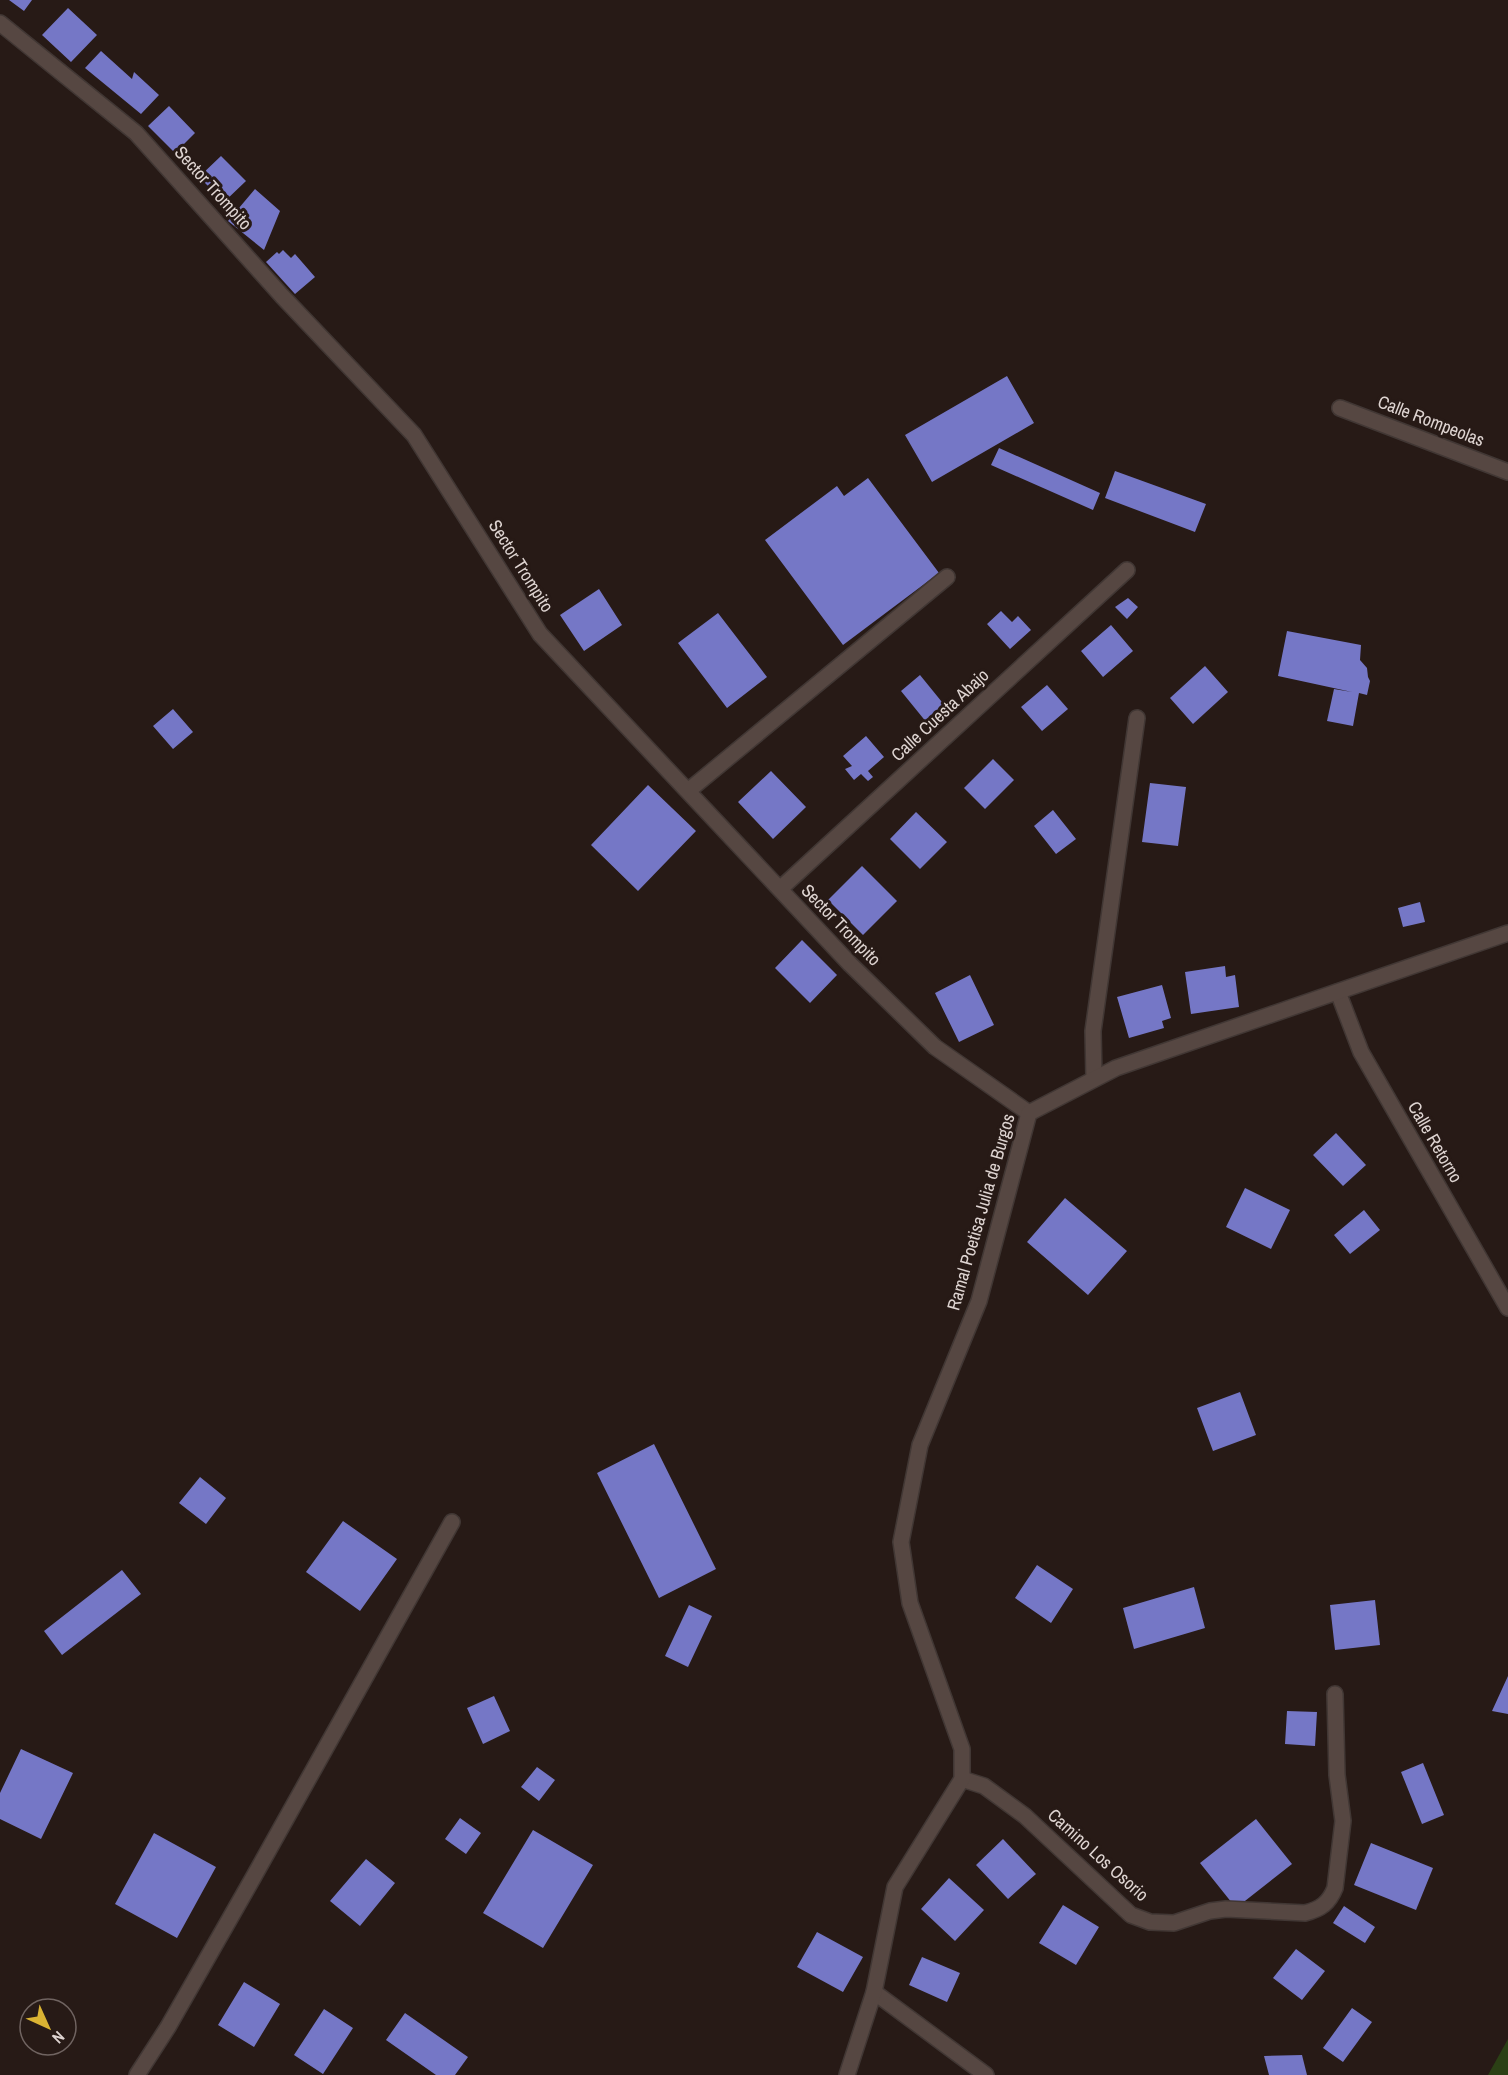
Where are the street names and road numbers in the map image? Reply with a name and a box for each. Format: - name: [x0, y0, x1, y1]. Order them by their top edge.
- street label: Sector Trompito: [169, 140, 258, 235]
- street label: Calle Rompeolas: [1374, 389, 1488, 452]
- street label: Sector Trompito: [483, 515, 560, 617]
- street label: Calle Cuesta Abajo: [885, 663, 994, 767]
- street label: Sector Trompito: [796, 878, 887, 971]
- street label: Calle Retorno: [1402, 1096, 1469, 1187]
- street label: Ramal Poetisa Julia de Burgos: [940, 1111, 1021, 1313]
- street label: Camino Los Osorio: [1042, 1803, 1154, 1907]

